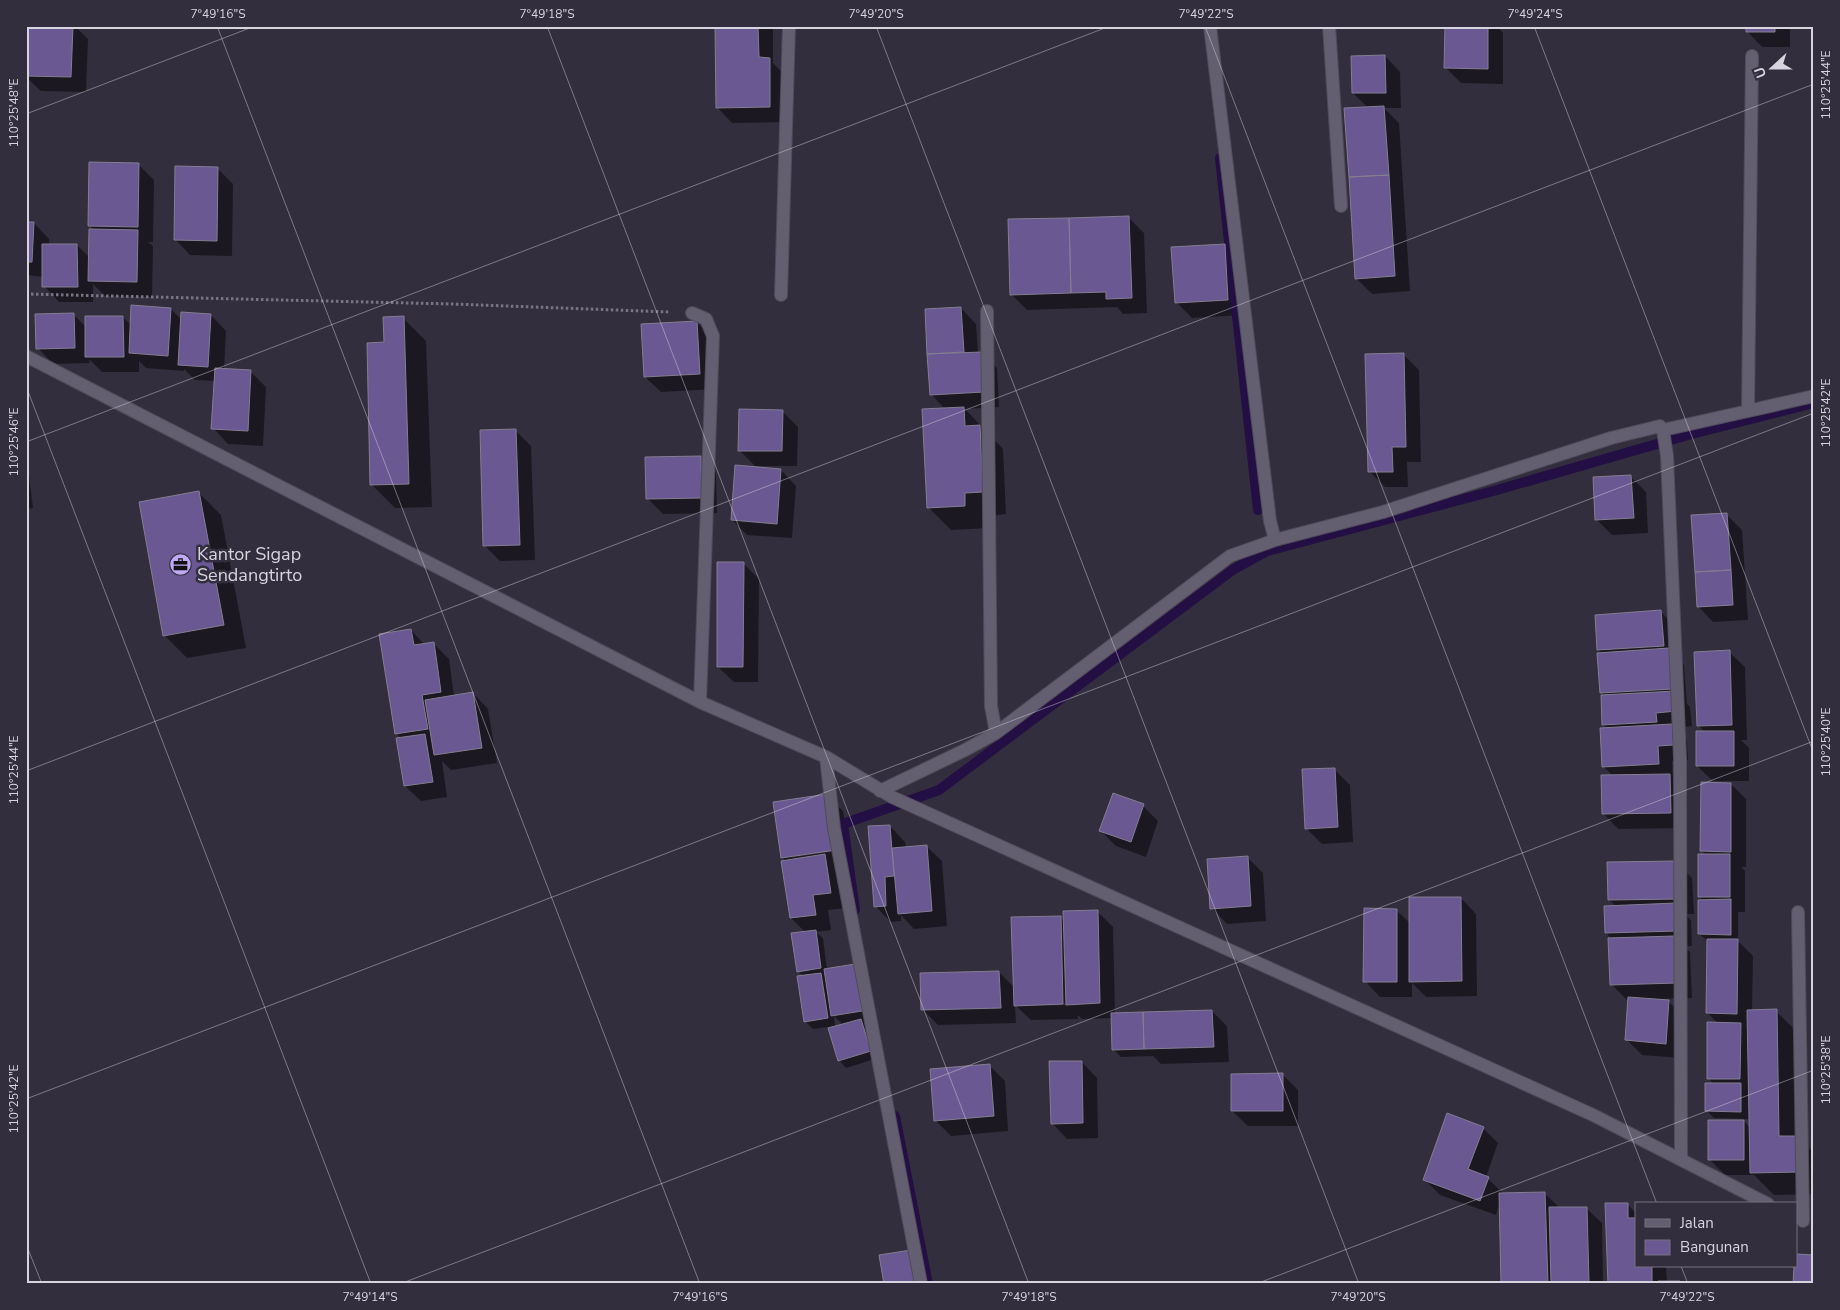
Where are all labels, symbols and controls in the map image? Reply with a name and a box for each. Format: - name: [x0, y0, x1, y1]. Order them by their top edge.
- text: 7°49'16"S: [190, 6, 246, 22]
- text: 7°49'18"S: [519, 6, 575, 22]
- text: 7°49'20"S: [848, 6, 904, 22]
- text: 7°49'22"S: [1178, 6, 1234, 22]
- text: 7°49'24"S: [1507, 6, 1563, 22]
- north arrow: [1748, 42, 1798, 92]
- text: 110°25'44"E: [1818, 50, 1834, 120]
- text: U: [1750, 64, 1771, 81]
- text: 110°25'48"E: [6, 78, 22, 148]
- text: 110°25'42"E: [1818, 378, 1834, 448]
- text: 110°25'46"E: [6, 407, 22, 477]
- place label: Kantor Sigap Sendangtirto: [197, 542, 302, 587]
- office icon: Kantor Sigap Sendangtirto: [169, 552, 193, 576]
- text: 110°25'40"E: [1818, 707, 1834, 777]
- text: 110°25'44"E: [6, 735, 22, 805]
- text: 110°25'38"E: [1818, 1035, 1834, 1105]
- text: 110°25'42"E: [6, 1064, 22, 1134]
- legend: [1635, 1202, 1798, 1268]
- text: Jalan: [1679, 1213, 1714, 1233]
- text: Bangunan: [1680, 1237, 1749, 1257]
- text: 7°49'14"S: [342, 1289, 398, 1305]
- text: 7°49'16"S: [672, 1289, 728, 1305]
- text: 7°49'18"S: [1001, 1289, 1057, 1305]
- text: 7°49'20"S: [1330, 1289, 1386, 1305]
- text: 7°49'22"S: [1659, 1289, 1715, 1305]

